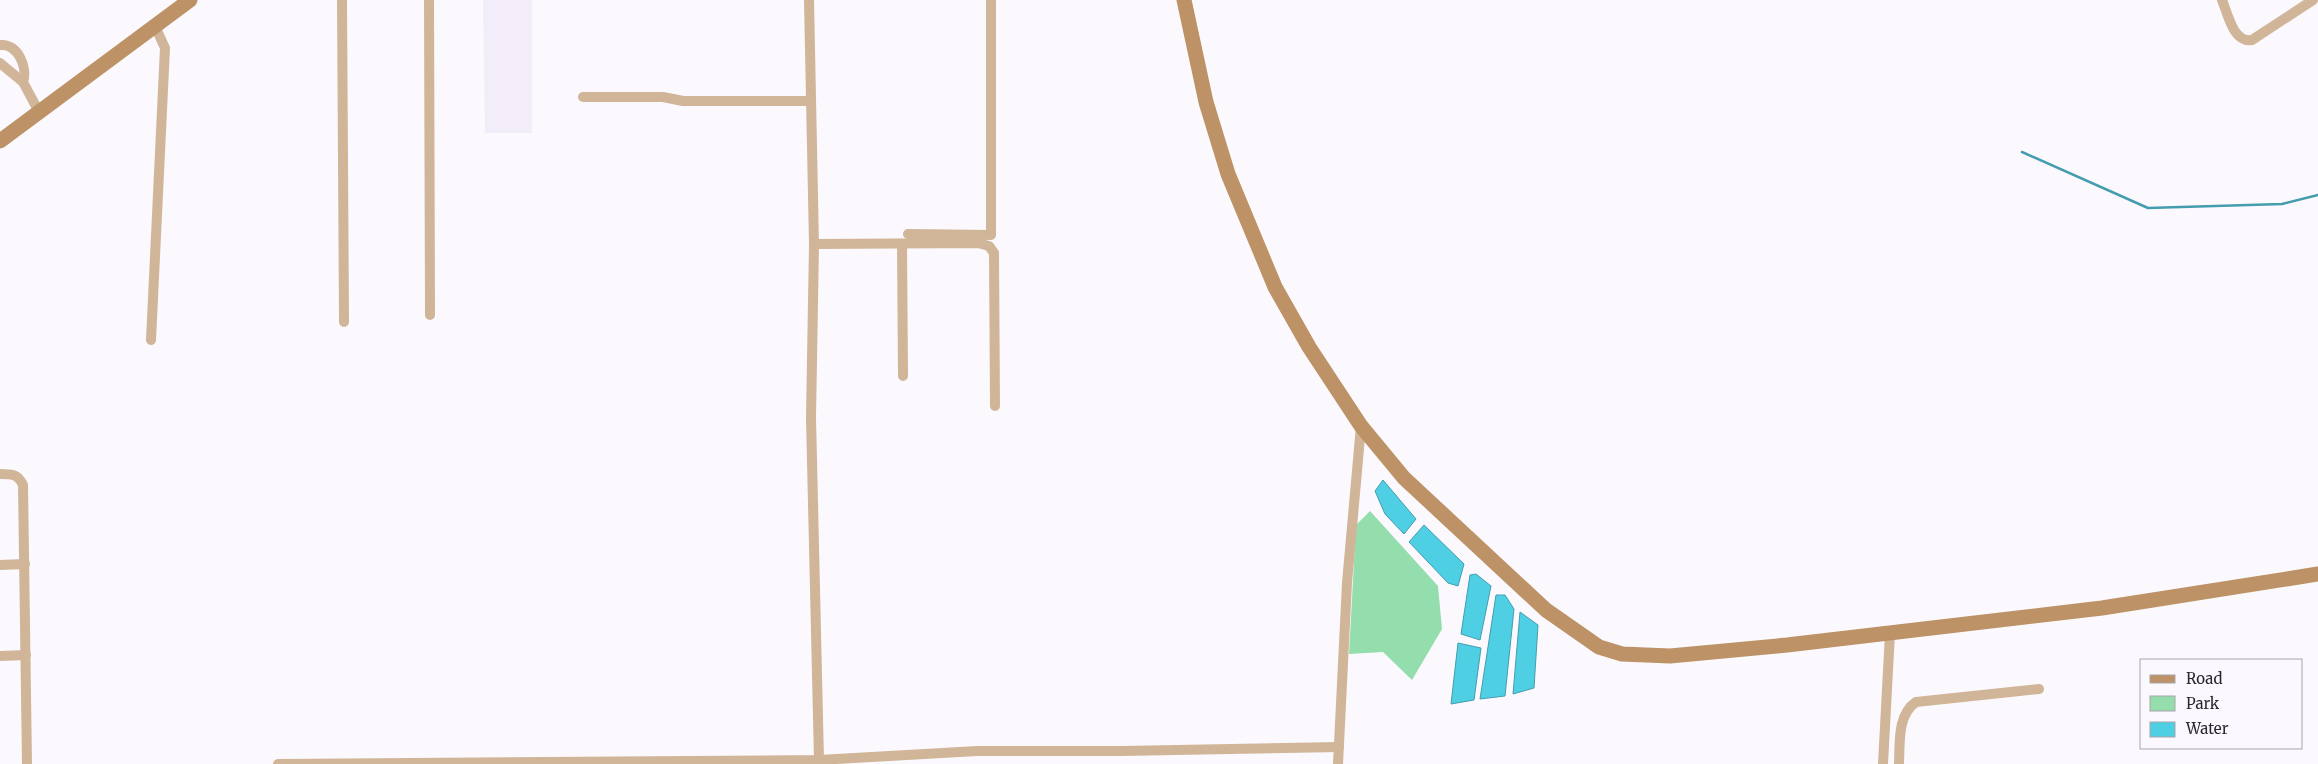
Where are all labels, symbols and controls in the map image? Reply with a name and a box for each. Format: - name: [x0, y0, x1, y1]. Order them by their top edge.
- legend: [2140, 659, 2303, 749]
- text: Road: [2186, 669, 2222, 688]
- text: Park: [2186, 694, 2220, 713]
- text: Water: [2185, 719, 2229, 738]

